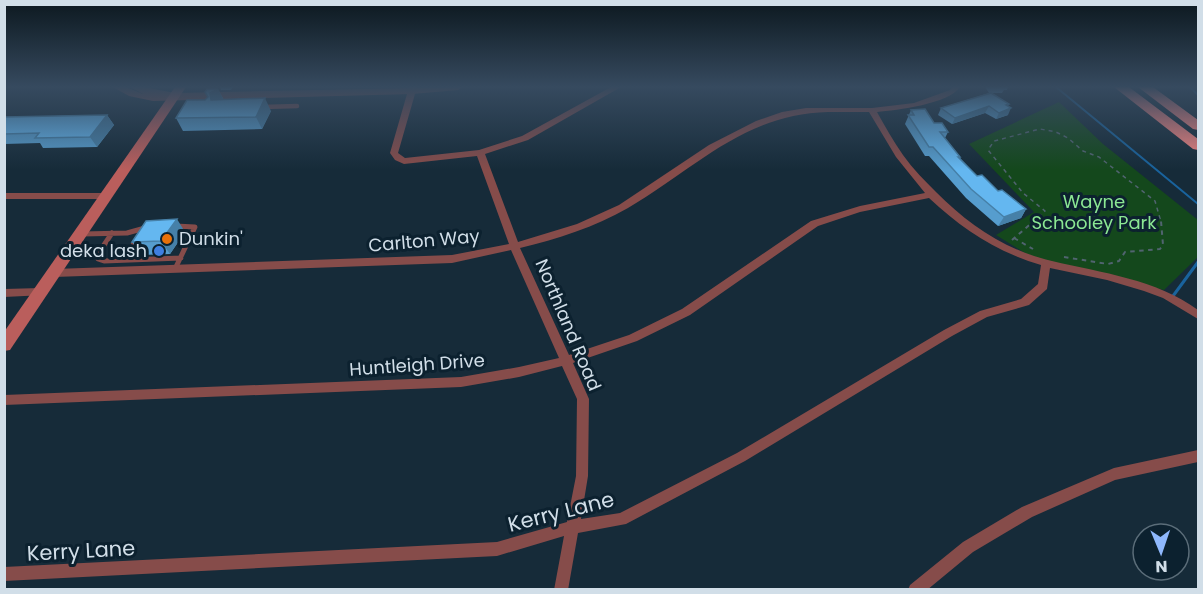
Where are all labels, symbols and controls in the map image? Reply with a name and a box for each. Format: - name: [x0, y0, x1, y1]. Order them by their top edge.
- park label: Wayne Schooley Park: [1031, 189, 1157, 235]
- street label: Carlton Way: [367, 223, 481, 258]
- place label: Dunkin': [179, 226, 243, 251]
- marker: Dunkin': [160, 232, 174, 246]
- place label: deka lash: [60, 238, 147, 263]
- marker: deka lash: [152, 244, 166, 258]
- street label: Northland Road: [529, 255, 607, 395]
- street label: Huntleigh Drive: [348, 347, 486, 382]
- street label: Kerry Lane: [505, 484, 617, 539]
- north arrow: [1131, 522, 1191, 582]
- street label: Kerry Lane: [26, 533, 136, 568]
- text: N: [1155, 555, 1168, 578]

